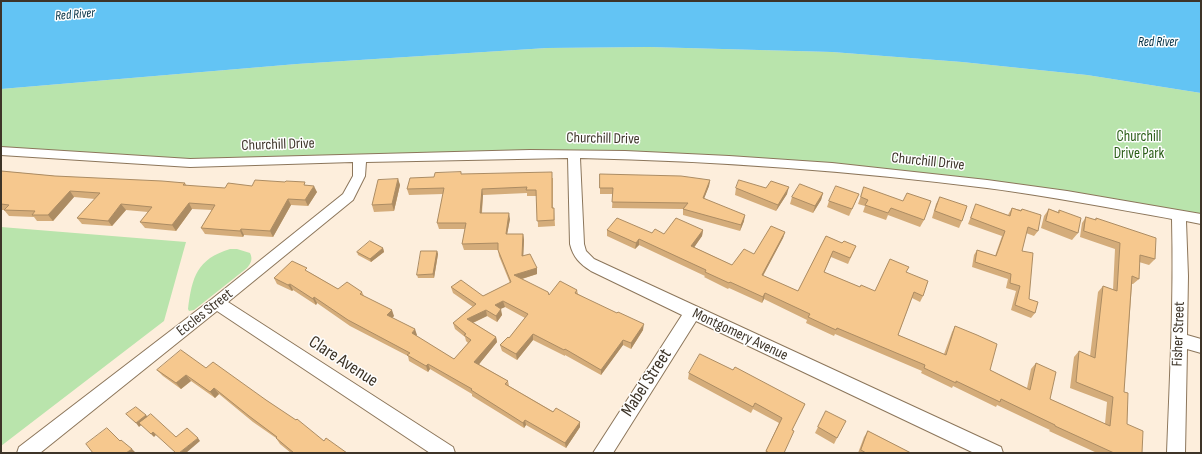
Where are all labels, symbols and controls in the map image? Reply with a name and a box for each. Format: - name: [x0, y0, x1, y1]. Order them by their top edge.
- water label: Red River: [54, 5, 96, 25]
- water label: Red River: [1138, 35, 1178, 51]
- park label: Churchill Drive Park: [1114, 128, 1164, 163]
- street label: Churchill Drive: [566, 129, 640, 149]
- street label: Churchill Drive: [241, 135, 315, 155]
- street label: Churchill Drive: [891, 149, 965, 175]
- street label: Eccles Street: [173, 286, 237, 340]
- street label: Fisher Street: [1169, 301, 1189, 367]
- street label: Montgomery Avenue: [689, 305, 791, 365]
- street label: Clare Avenue: [304, 332, 382, 392]
- street label: Mabel Street: [617, 345, 677, 421]

